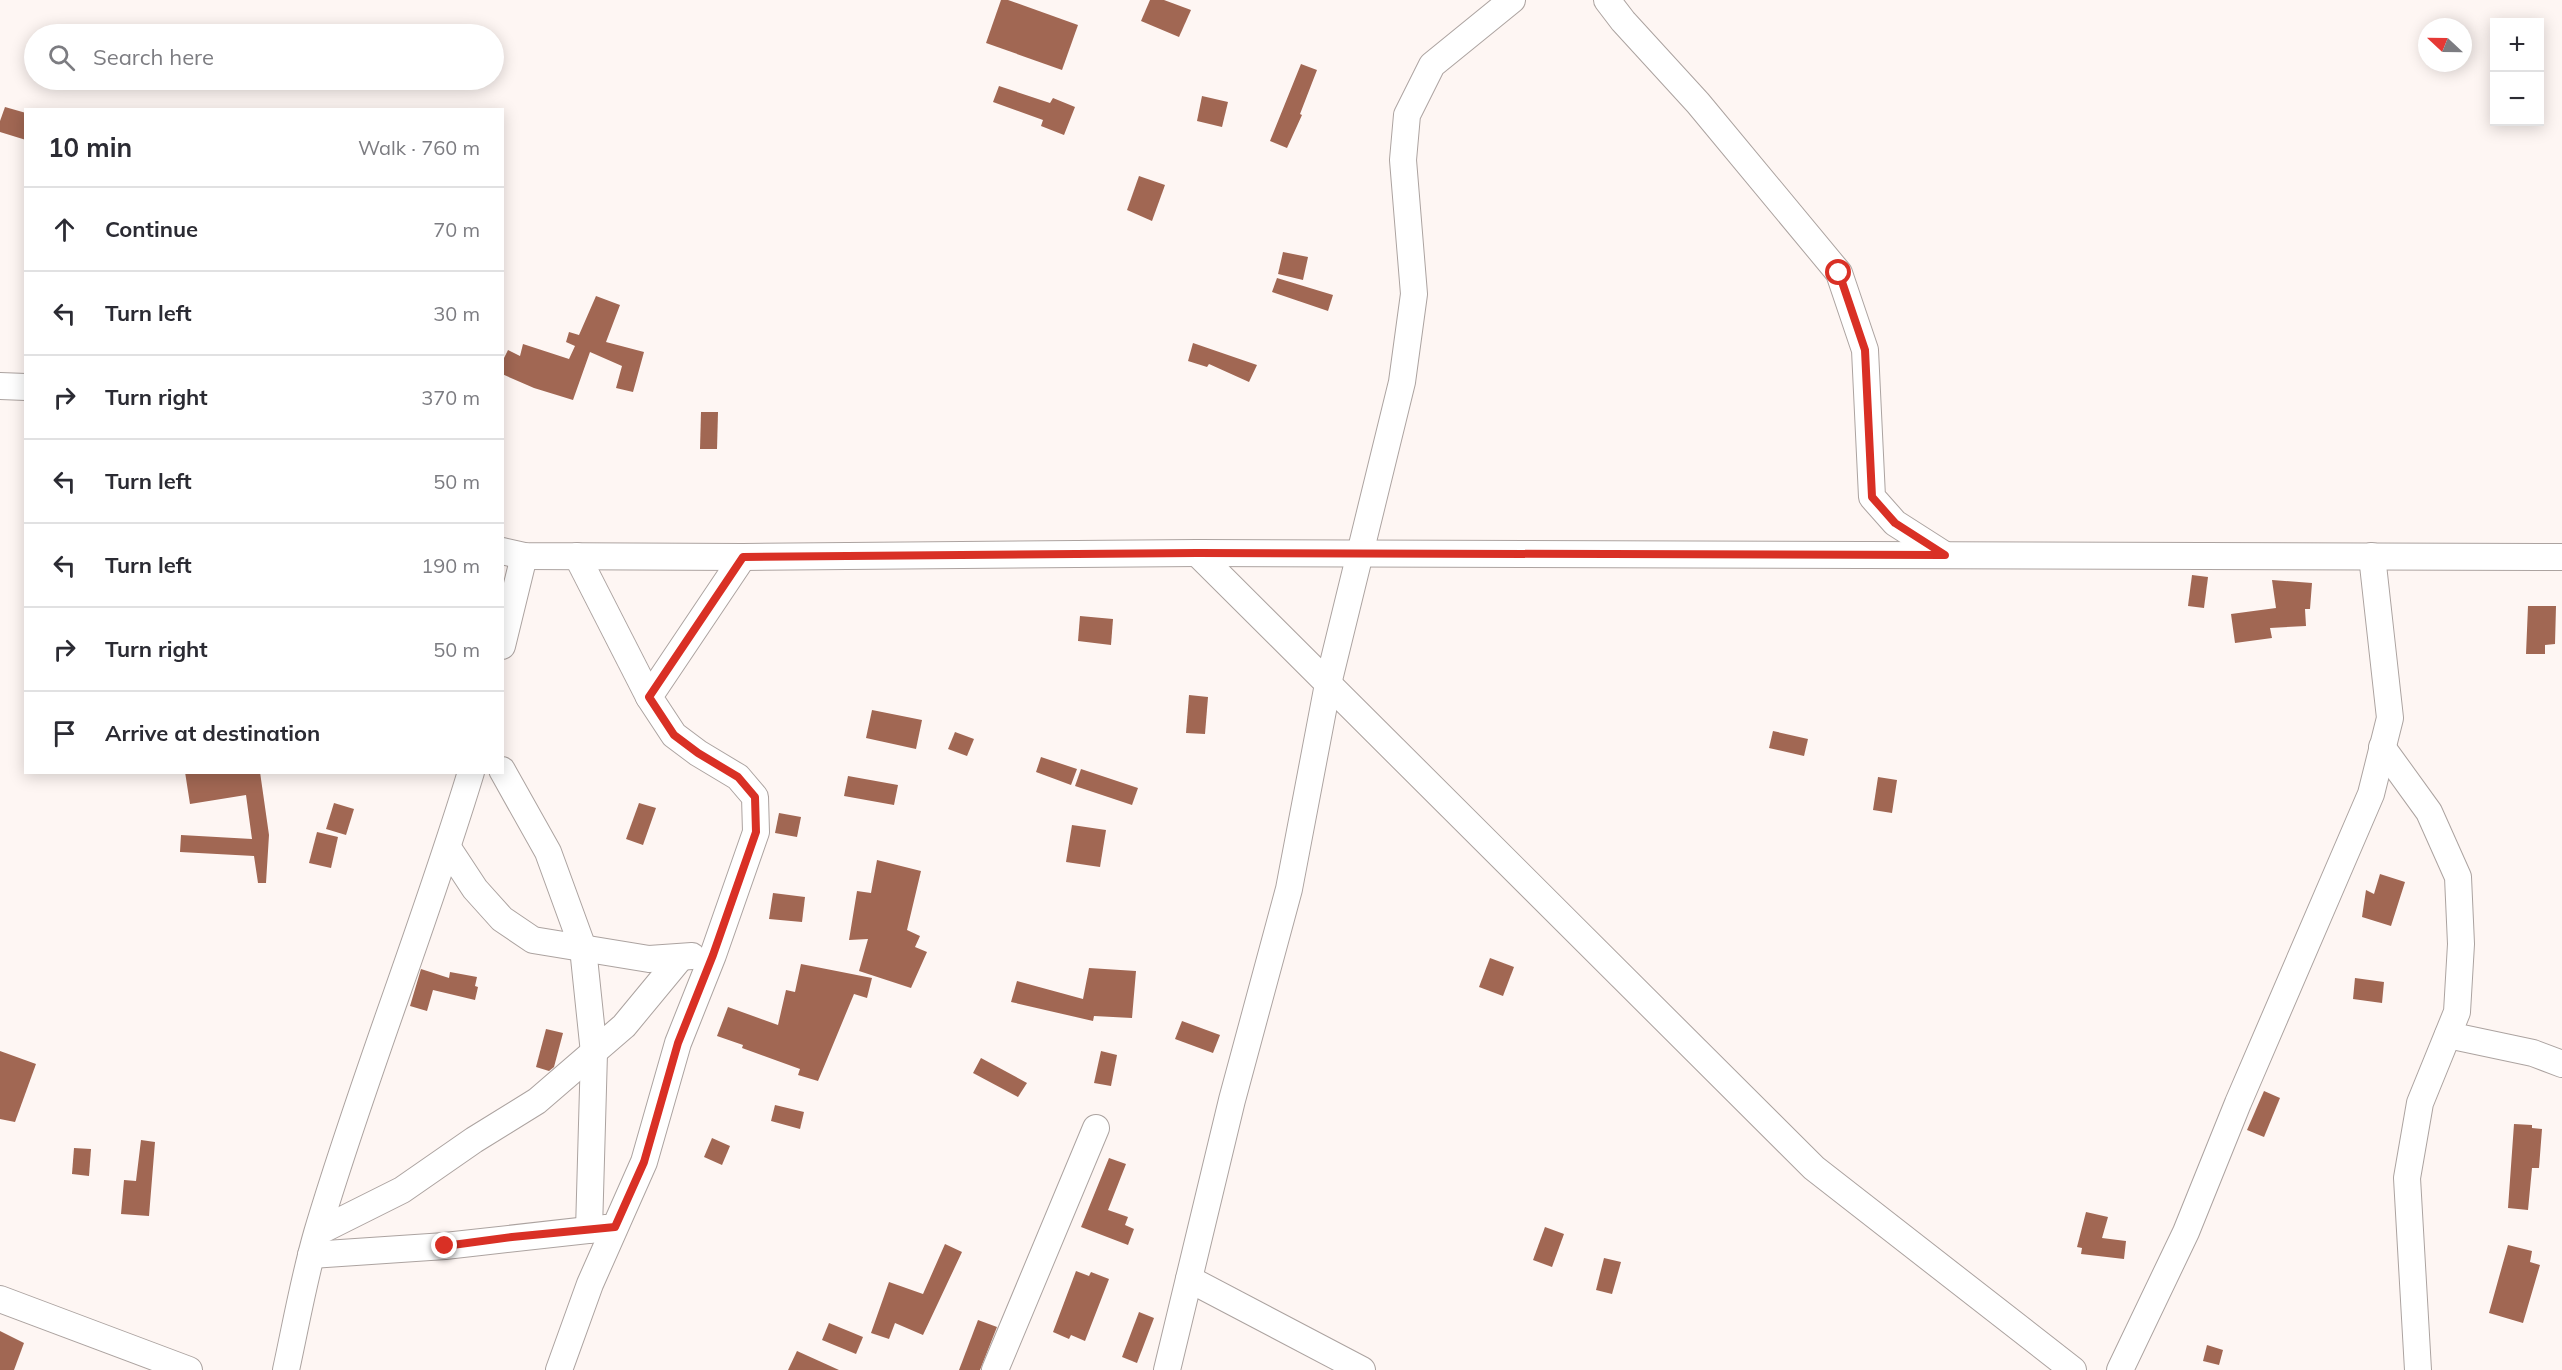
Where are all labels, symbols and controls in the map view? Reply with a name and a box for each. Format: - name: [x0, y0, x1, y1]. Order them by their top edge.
- north arrow: [2418, 18, 2472, 72]
- map controls: [2490, 18, 2544, 126]
- button: +: [2490, 18, 2544, 72]
- search box: [24, 24, 504, 90]
- icon: search: [45, 41, 78, 74]
- text: Search here: [93, 43, 214, 71]
- button: −: [2490, 72, 2544, 126]
- text: 10 min: [48, 131, 132, 164]
- text: Walk · 760 m: [358, 135, 480, 160]
- icon: ahead: [48, 213, 81, 246]
- text: Continue: [105, 215, 198, 243]
- text: 70 m: [433, 217, 480, 242]
- route start: [1825, 259, 1851, 285]
- icon: left: [48, 297, 81, 330]
- text: Turn left: [105, 299, 192, 327]
- text: 30 m: [433, 301, 480, 326]
- icon: right: [48, 381, 81, 414]
- text: Turn right: [105, 383, 208, 411]
- text: 370 m: [421, 385, 480, 410]
- icon: left: [48, 465, 81, 498]
- text: Turn left: [105, 467, 192, 495]
- text: 50 m: [433, 469, 480, 494]
- icon: left: [48, 549, 81, 582]
- text: Turn left: [105, 551, 192, 579]
- text: 190 m: [421, 553, 480, 578]
- icon: right: [48, 633, 81, 666]
- text: Turn right: [105, 635, 208, 663]
- text: 50 m: [433, 637, 480, 662]
- icon: arrive: [48, 717, 81, 750]
- text: Arrive at destination: [105, 719, 320, 747]
- route end: [431, 1232, 457, 1258]

